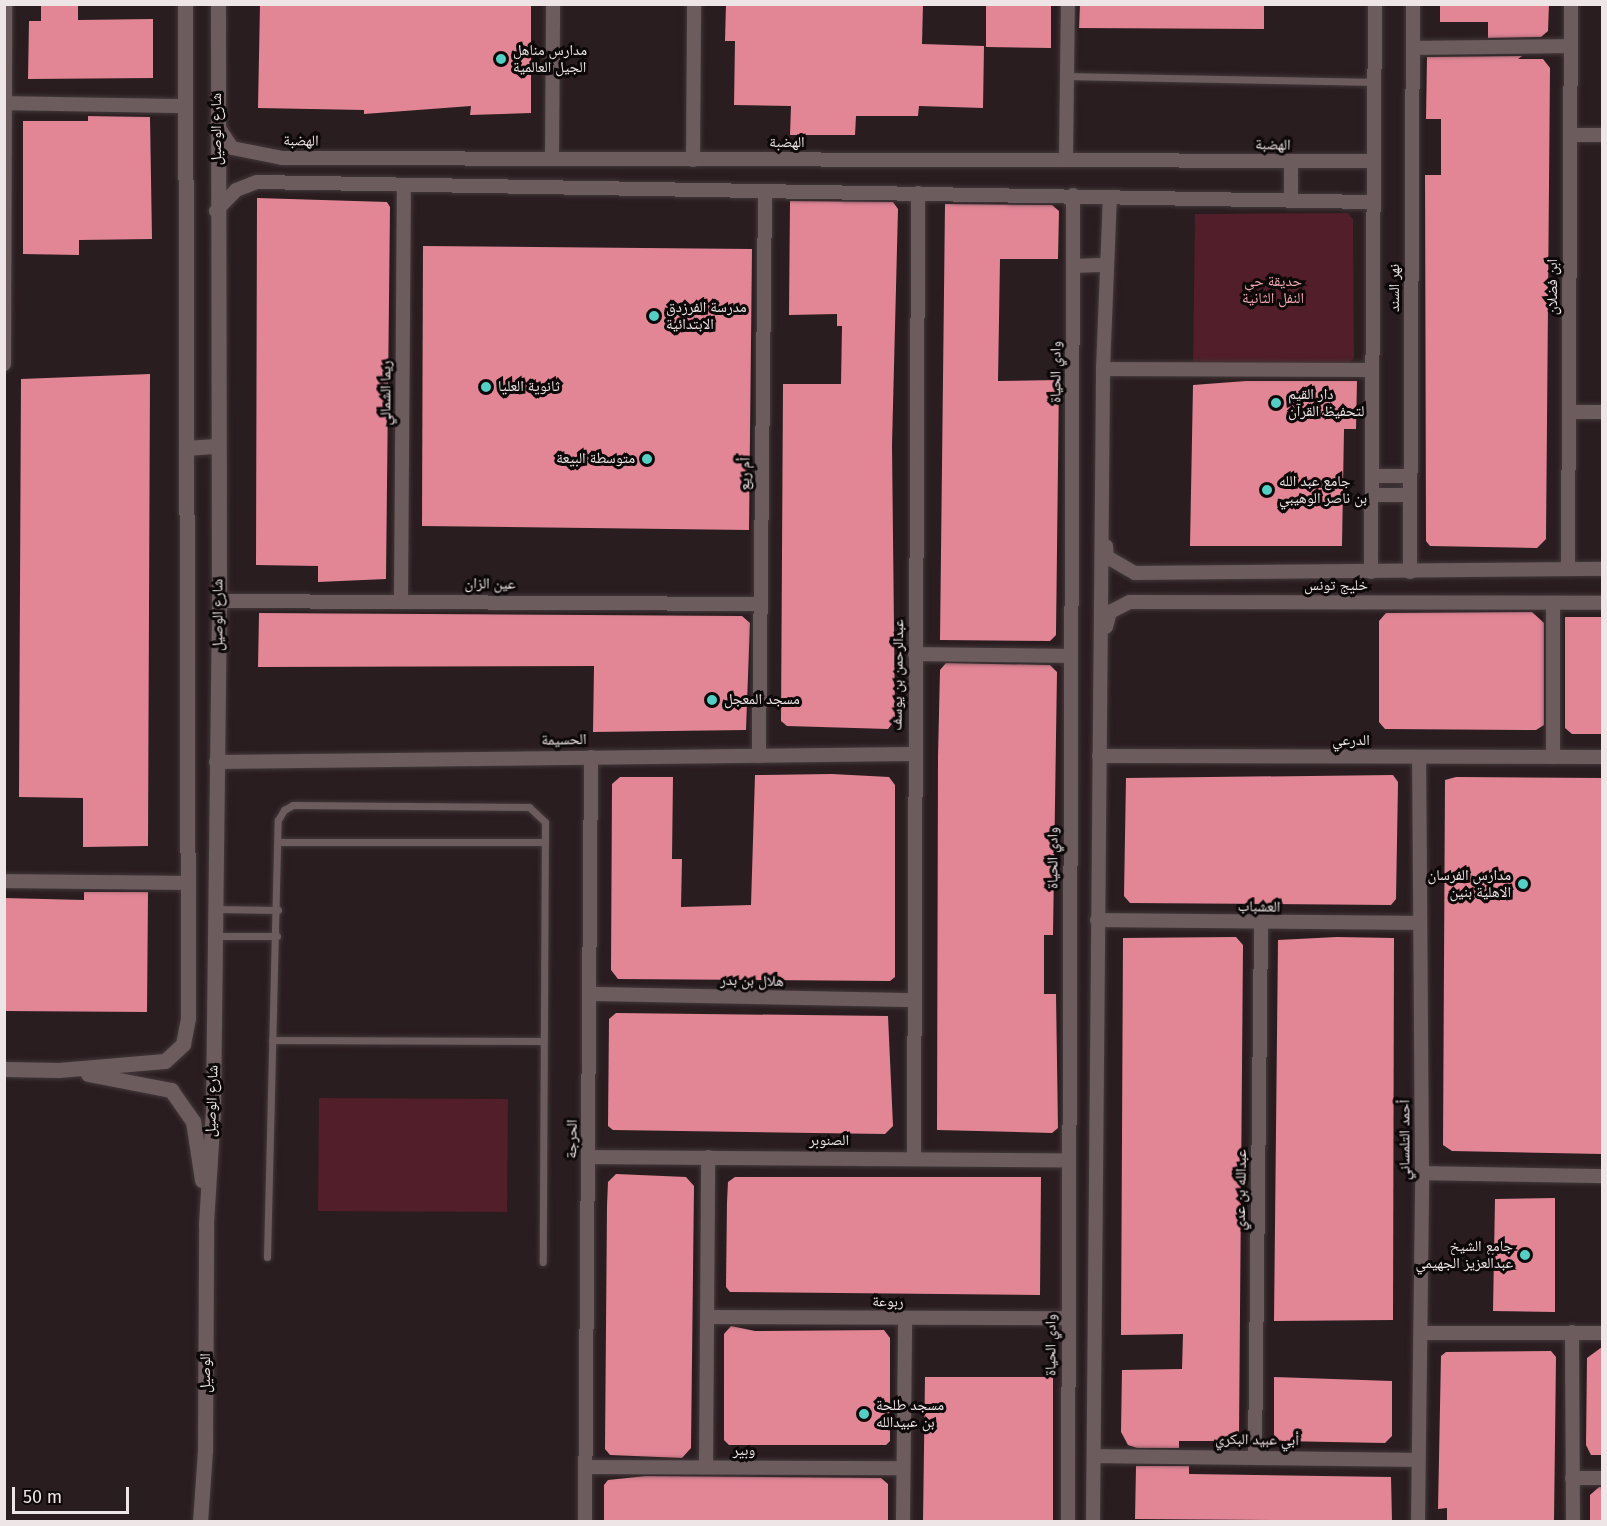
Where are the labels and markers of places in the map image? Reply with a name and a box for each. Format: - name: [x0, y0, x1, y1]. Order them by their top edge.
- place label: مدارس مناهل الجيل العالمية: [513, 41, 587, 76]
- marker: مدارس مناهل الجيل العالمية: [494, 52, 508, 66]
- place label: مدرسة الفرزدق الابتدائية: [666, 298, 747, 333]
- marker: مدرسة الفرزدق الابتدائية: [647, 309, 661, 323]
- place label: ثانوية العليا: [498, 378, 560, 396]
- marker: ثانوية العليا: [479, 380, 493, 394]
- place label: دار القيم لتحفيظ القرآن: [1288, 385, 1364, 420]
- marker: دار القيم لتحفيظ القرآن: [1269, 396, 1283, 410]
- place label: متوسطة البيعة: [556, 450, 635, 468]
- marker: متوسطة البيعة: [640, 452, 654, 466]
- place label: جامع عبد الله بن ناصر الوهيبي: [1279, 472, 1367, 507]
- marker: جامع عبد الله بن ناصر الوهيبي: [1260, 483, 1274, 497]
- place label: مسجد المعجل: [724, 691, 800, 709]
- marker: مسجد المعجل: [705, 693, 719, 707]
- place label: مدارس الفرسان الاهلية بنين: [1427, 866, 1511, 901]
- marker: مدارس الفرسان الاهلية بنين: [1516, 877, 1530, 891]
- place label: جامع الشيخ عبدالعزيز الجهيمي: [1415, 1237, 1513, 1272]
- marker: جامع الشيخ عبدالعزيز الجهيمي: [1518, 1248, 1532, 1262]
- place label: مسجد طلحة بن عبيدالله: [876, 1396, 944, 1431]
- marker: مسجد طلحة بن عبيدالله: [857, 1407, 871, 1421]

